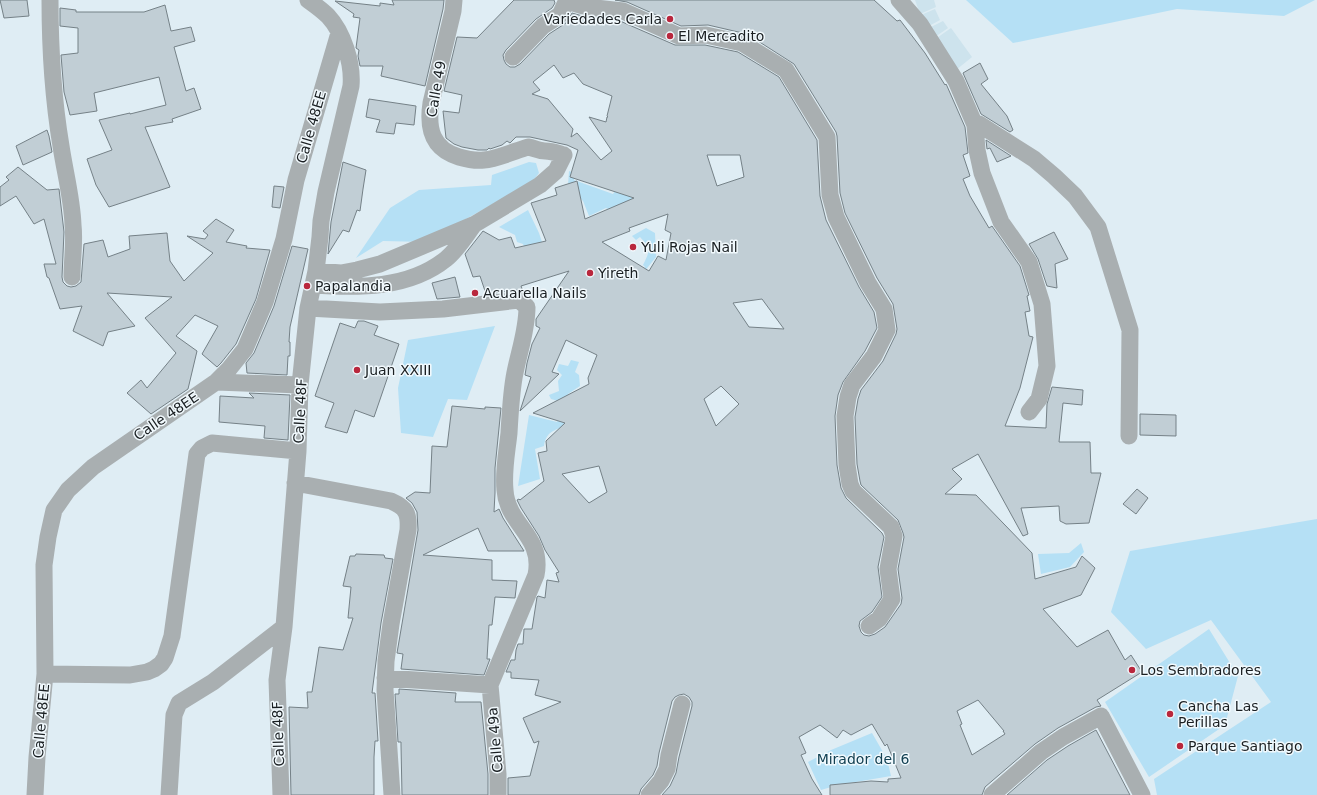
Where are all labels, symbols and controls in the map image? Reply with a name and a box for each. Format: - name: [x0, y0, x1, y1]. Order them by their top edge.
- place label: Variedades Carla: [543, 11, 662, 27]
- marker: Variedades Carla: [665, 14, 675, 24]
- place label: El Mercadito: [678, 28, 764, 44]
- marker: El Mercadito: [665, 31, 675, 41]
- street label: Calle 49: [423, 60, 449, 118]
- street label: Calle 48EE: [293, 89, 329, 165]
- place label: Yuli Rojas Nail: [640, 239, 738, 255]
- marker: Yuli Rojas Nail: [628, 242, 638, 252]
- place label: Yireth: [597, 265, 638, 281]
- marker: Yireth: [585, 268, 595, 278]
- place label: Papalandia: [315, 278, 392, 294]
- marker: Papalandia: [302, 281, 312, 291]
- place label: Acuarella Nails: [483, 285, 586, 301]
- marker: Acuarella Nails: [470, 288, 480, 298]
- place label: Juan XXIII: [364, 362, 431, 378]
- marker: Juan XXIII: [352, 365, 362, 375]
- street label: Calle 48F: [290, 378, 310, 444]
- street label: Calle 48EE: [131, 388, 201, 444]
- place label: Los Sembradores: [1140, 662, 1261, 678]
- marker: Los Sembradores: [1127, 665, 1137, 675]
- street label: Calle 48EE: [30, 683, 52, 759]
- place label: Cancha Las Perillas: [1178, 698, 1259, 730]
- street label: Calle 48F: [269, 701, 287, 767]
- street label: Calle 49a: [484, 707, 506, 773]
- marker: Cancha Las Perillas: [1165, 709, 1175, 719]
- place label: Parque Santiago: [1188, 738, 1302, 754]
- marker: Parque Santiago: [1175, 741, 1185, 751]
- park label: Mirador del 6: [817, 751, 909, 767]

